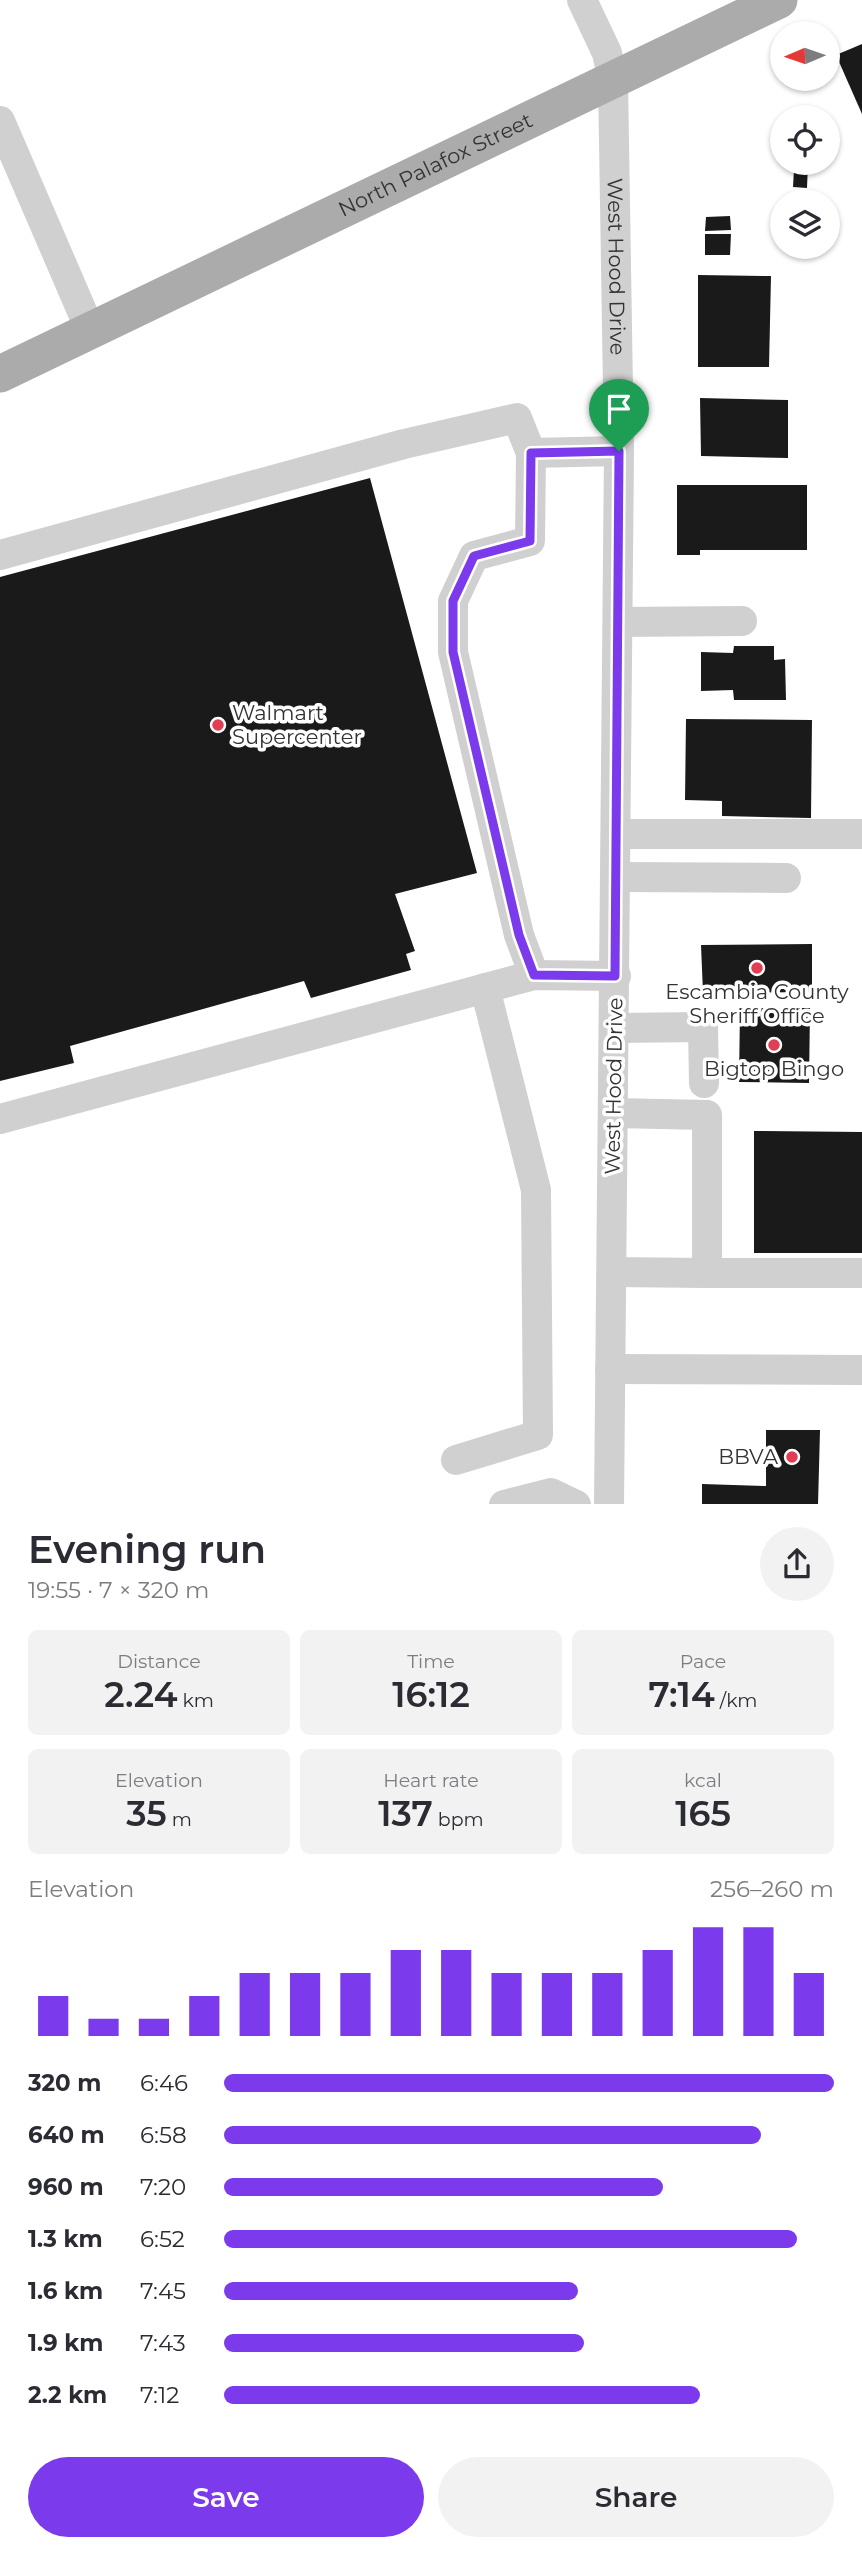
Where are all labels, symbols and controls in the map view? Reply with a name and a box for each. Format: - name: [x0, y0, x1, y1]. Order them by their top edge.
- north arrow: [770, 21, 840, 91]
- map controls: [770, 21, 840, 259]
- button: locate: [770, 105, 840, 175]
- street label: North Palafox Street: [334, 107, 536, 222]
- street label: West Hood Drive: [603, 178, 630, 356]
- button: layers: [770, 189, 840, 259]
- pin: [589, 379, 649, 451]
- icon: arrive: [600, 390, 638, 428]
- place label: Walmart Supercenter: [232, 700, 362, 749]
- marker: Walmart Supercenter: [210, 717, 226, 733]
- marker: Escambia County Sheriff Office: [749, 960, 765, 976]
- place label: Escambia County Sheriff Office: [665, 979, 849, 1028]
- street label: West Hood Drive: [599, 997, 628, 1175]
- marker: Bigtop Bingo: [766, 1037, 782, 1053]
- place label: Bigtop Bingo: [704, 1056, 844, 1081]
- place label: BBVA: [718, 1444, 779, 1469]
- marker: BBVA: [784, 1449, 800, 1465]
- text: Evening run: [28, 1526, 266, 1573]
- button: share: [760, 1527, 834, 1601]
- text: 19:55 · 7 × 320 m: [28, 1576, 209, 1604]
- text: Distance: [117, 1650, 201, 1673]
- text: Time: [407, 1650, 455, 1673]
- text: Pace: [680, 1650, 726, 1673]
- text: 2.24: [104, 1673, 177, 1716]
- text: 16:12: [392, 1673, 470, 1716]
- text: 7:14: [648, 1673, 715, 1716]
- text: km: [177, 1689, 214, 1712]
- text: /km: [715, 1689, 758, 1712]
- text: Elevation: [115, 1769, 203, 1792]
- text: Heart rate: [383, 1769, 479, 1792]
- text: kcal: [684, 1769, 722, 1792]
- text: 35: [126, 1792, 167, 1835]
- text: 137: [378, 1792, 433, 1835]
- text: 165: [675, 1792, 731, 1835]
- text: m: [167, 1808, 192, 1831]
- text: bpm: [433, 1808, 484, 1831]
- text: Elevation: [28, 1875, 134, 1903]
- text: 256–260 m: [710, 1875, 834, 1903]
- text: 320 m: [28, 2069, 101, 2097]
- text: 6:46: [140, 2069, 188, 2097]
- text: 640 m: [28, 2121, 105, 2149]
- text: 6:58: [140, 2121, 187, 2149]
- text: 960 m: [28, 2173, 104, 2201]
- text: 7:20: [140, 2173, 186, 2201]
- text: 1.3 km: [28, 2225, 103, 2253]
- text: 6:52: [140, 2225, 185, 2253]
- text: 1.6 km: [28, 2277, 103, 2305]
- text: 7:45: [140, 2277, 186, 2305]
- text: 1.9 km: [28, 2329, 103, 2357]
- text: 7:43: [140, 2329, 186, 2357]
- text: 2.2 km: [28, 2381, 107, 2409]
- text: 7:12: [140, 2381, 179, 2409]
- button: Save: [28, 2457, 424, 2537]
- button: Share: [438, 2457, 834, 2537]

